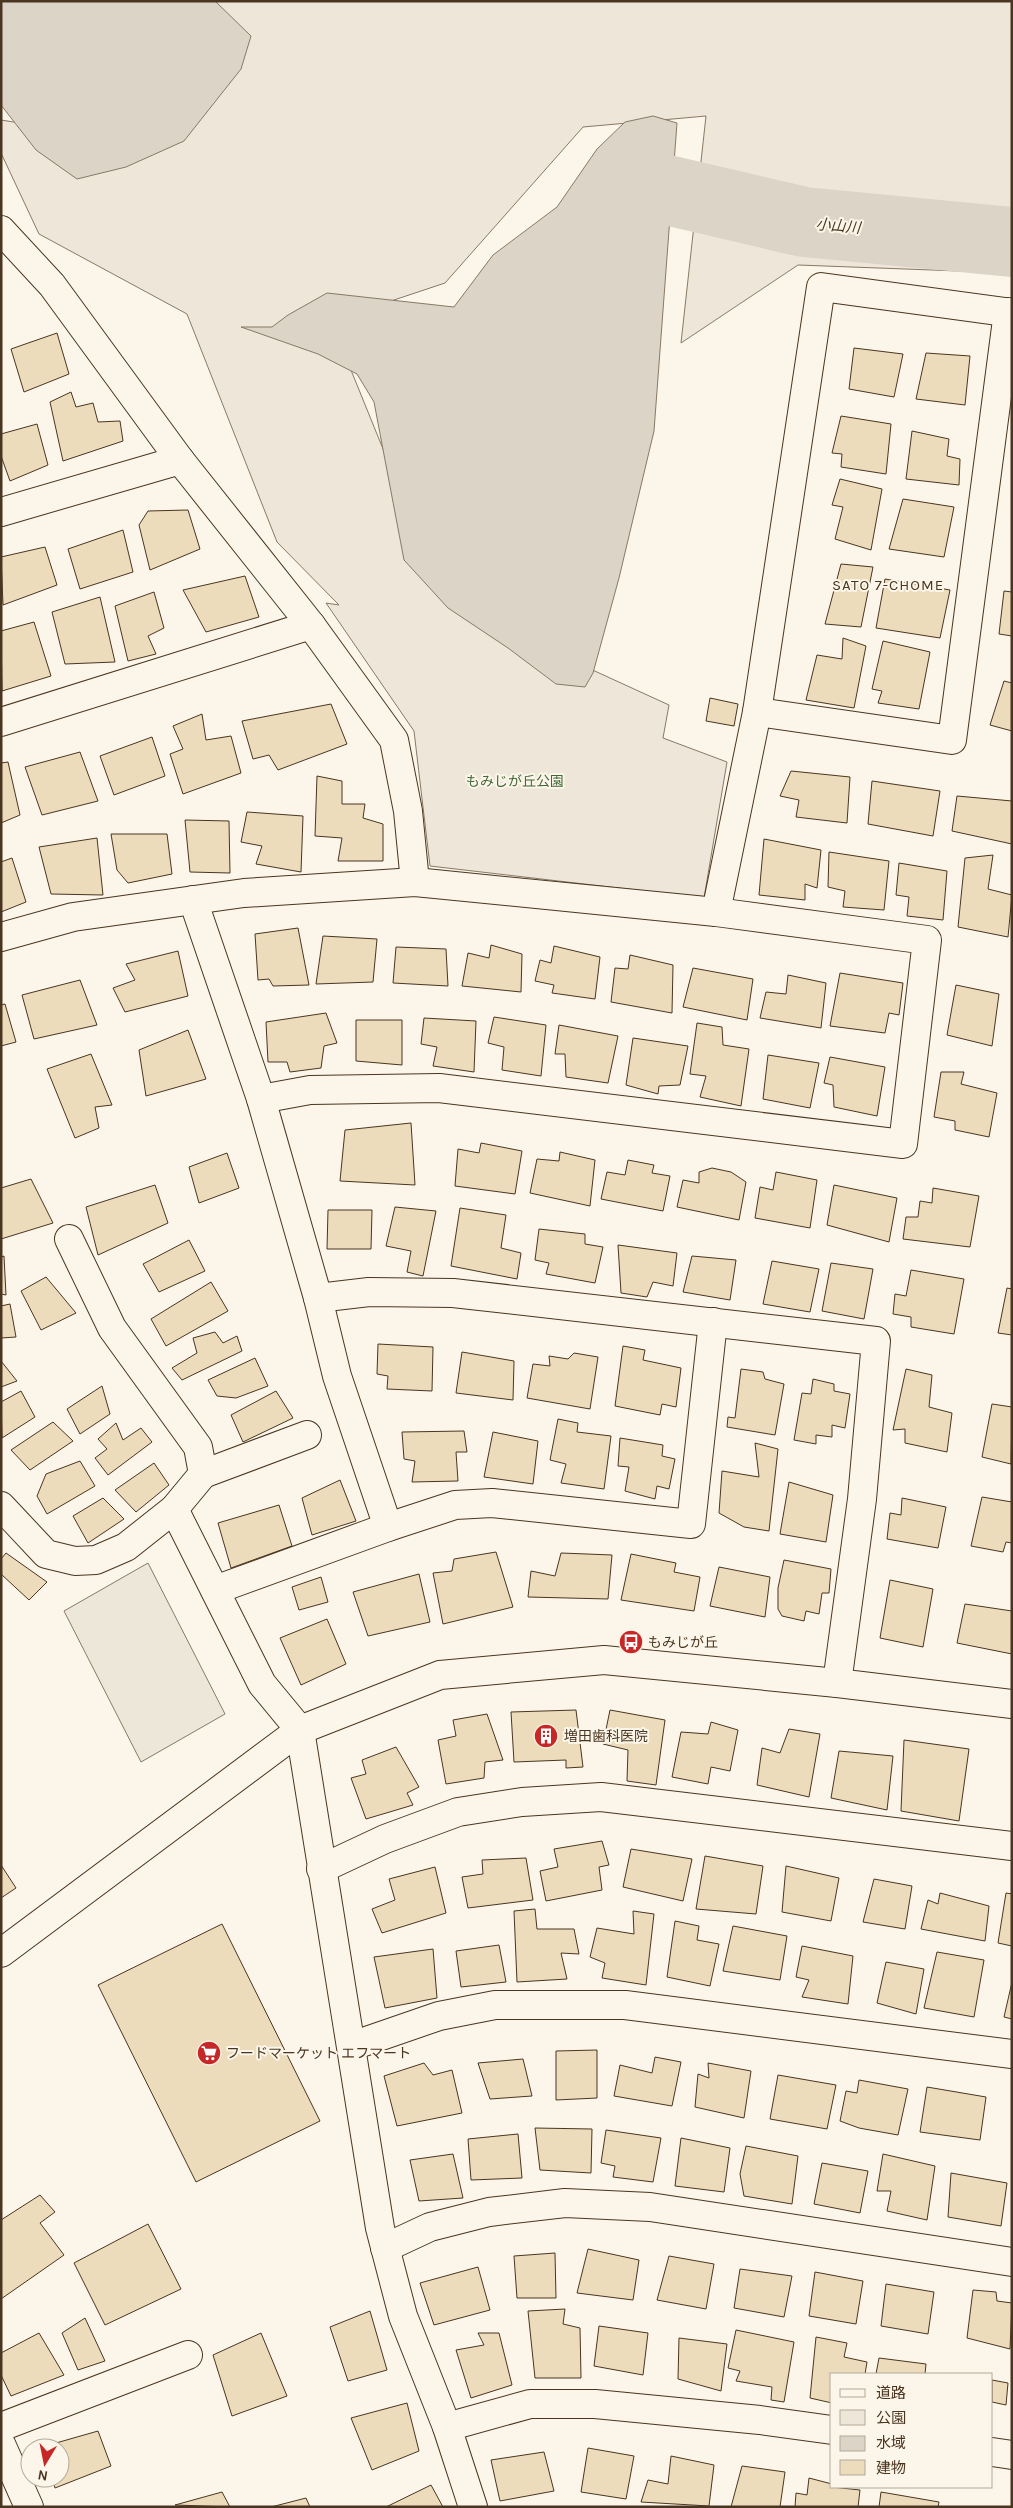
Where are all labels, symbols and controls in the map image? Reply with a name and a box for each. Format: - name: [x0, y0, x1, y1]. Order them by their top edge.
- water label: 小山川: [815, 215, 863, 237]
- district label: SATO 7-CHOME: [832, 576, 944, 594]
- park label: もみじが丘公園: [466, 773, 564, 790]
- bus stop icon: もみじが丘: [618, 1629, 644, 1655]
- place label: もみじが丘: [648, 1634, 718, 1651]
- building icon: 増田歯科医院: [533, 1723, 559, 1749]
- place label: 増田歯科医院: [564, 1728, 648, 1745]
- supermarket icon: フードマーケット エフマート: [196, 2040, 222, 2066]
- place label: フードマーケット エフマート: [226, 2045, 411, 2062]
- legend: [830, 2373, 993, 2488]
- text: 道路: [876, 2384, 906, 2402]
- text: 公園: [876, 2409, 906, 2427]
- text: 水域: [876, 2434, 906, 2452]
- north arrow: [20, 2438, 70, 2488]
- text: 建物: [876, 2459, 906, 2477]
- text: N: [36, 2466, 49, 2485]

